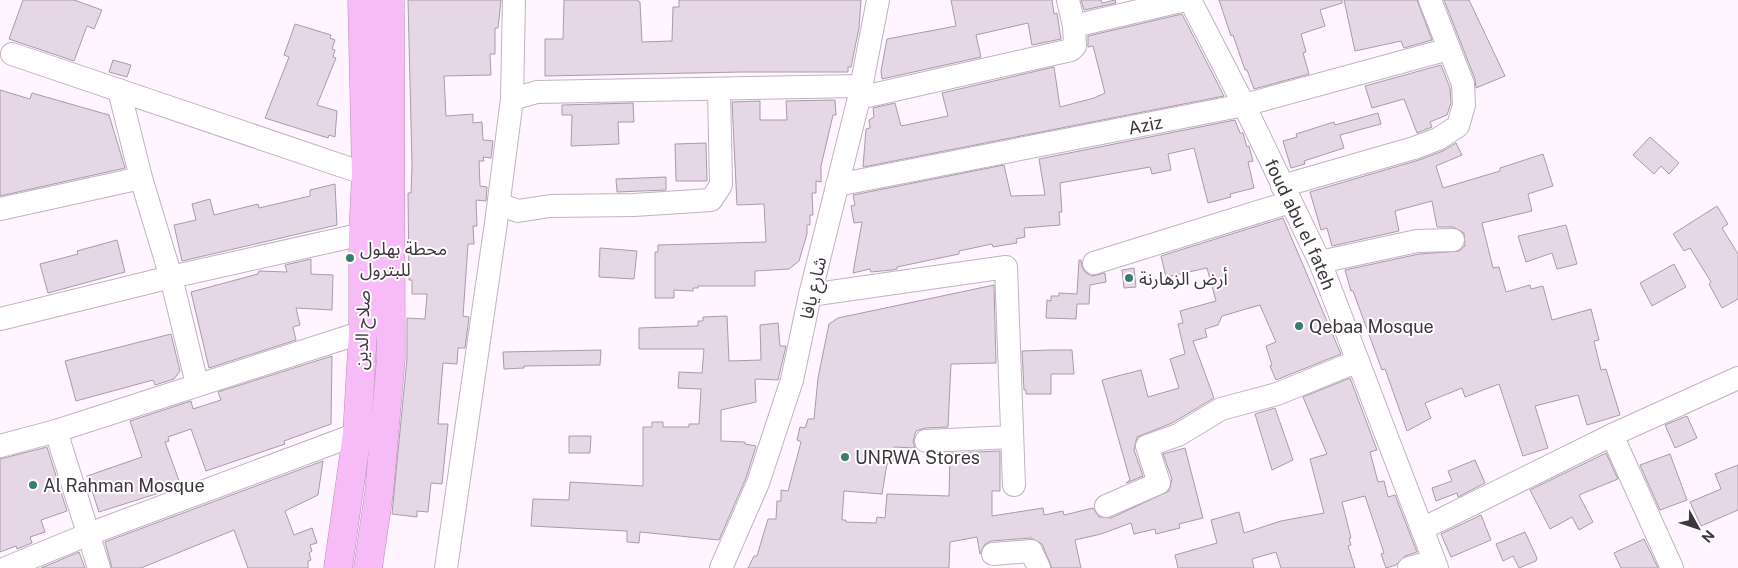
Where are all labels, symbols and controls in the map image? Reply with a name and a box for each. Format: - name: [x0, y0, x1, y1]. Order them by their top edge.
- street label: Aziz: [1126, 111, 1164, 138]
- street label: foud abu el fateh: [1261, 155, 1340, 292]
- place label: محطة بهلول للبترول: [360, 238, 447, 281]
- marker: محطة بهلول للبترول: [344, 252, 356, 264]
- street label: شارع يافا: [796, 255, 834, 322]
- place label: أرض الزهارنة: [1139, 267, 1228, 290]
- marker: أرض الزهارنة: [1123, 272, 1135, 284]
- street label: صلاح الدين: [350, 290, 377, 370]
- place label: Qebaa Mosque: [1309, 316, 1434, 337]
- marker: Qebaa Mosque: [1293, 320, 1305, 332]
- place label: UNRWA Stores: [855, 447, 980, 468]
- marker: UNRWA Stores: [839, 451, 851, 463]
- place label: Al Rahman Mosque: [43, 475, 205, 496]
- marker: Al Rahman Mosque: [27, 479, 39, 491]
- north arrow: [1673, 503, 1723, 553]
- text: N: [1698, 527, 1718, 546]

